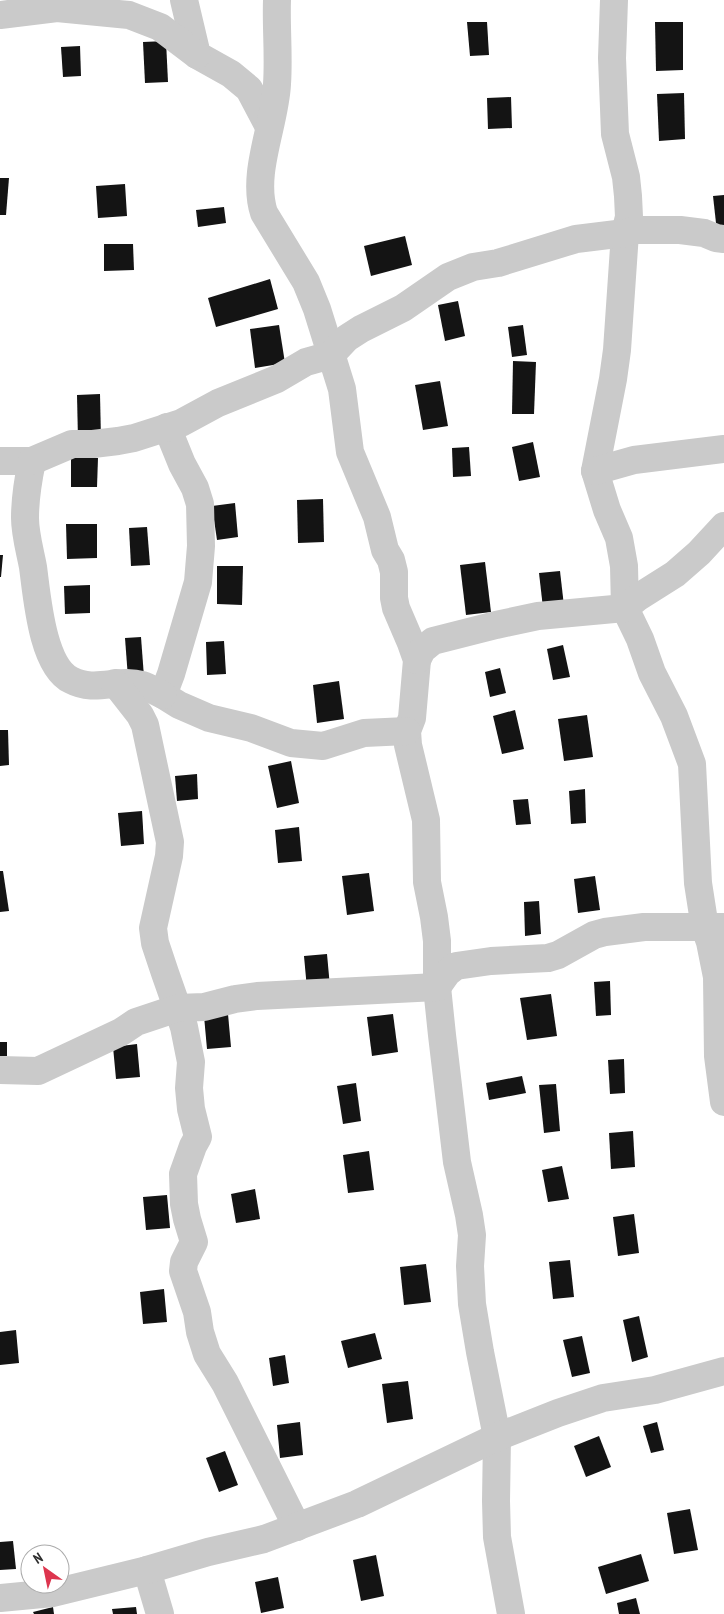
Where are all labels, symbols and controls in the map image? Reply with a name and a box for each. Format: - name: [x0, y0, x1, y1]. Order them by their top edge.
- north arrow: [20, 1544, 70, 1594]
- text: N: [30, 1548, 46, 1568]

